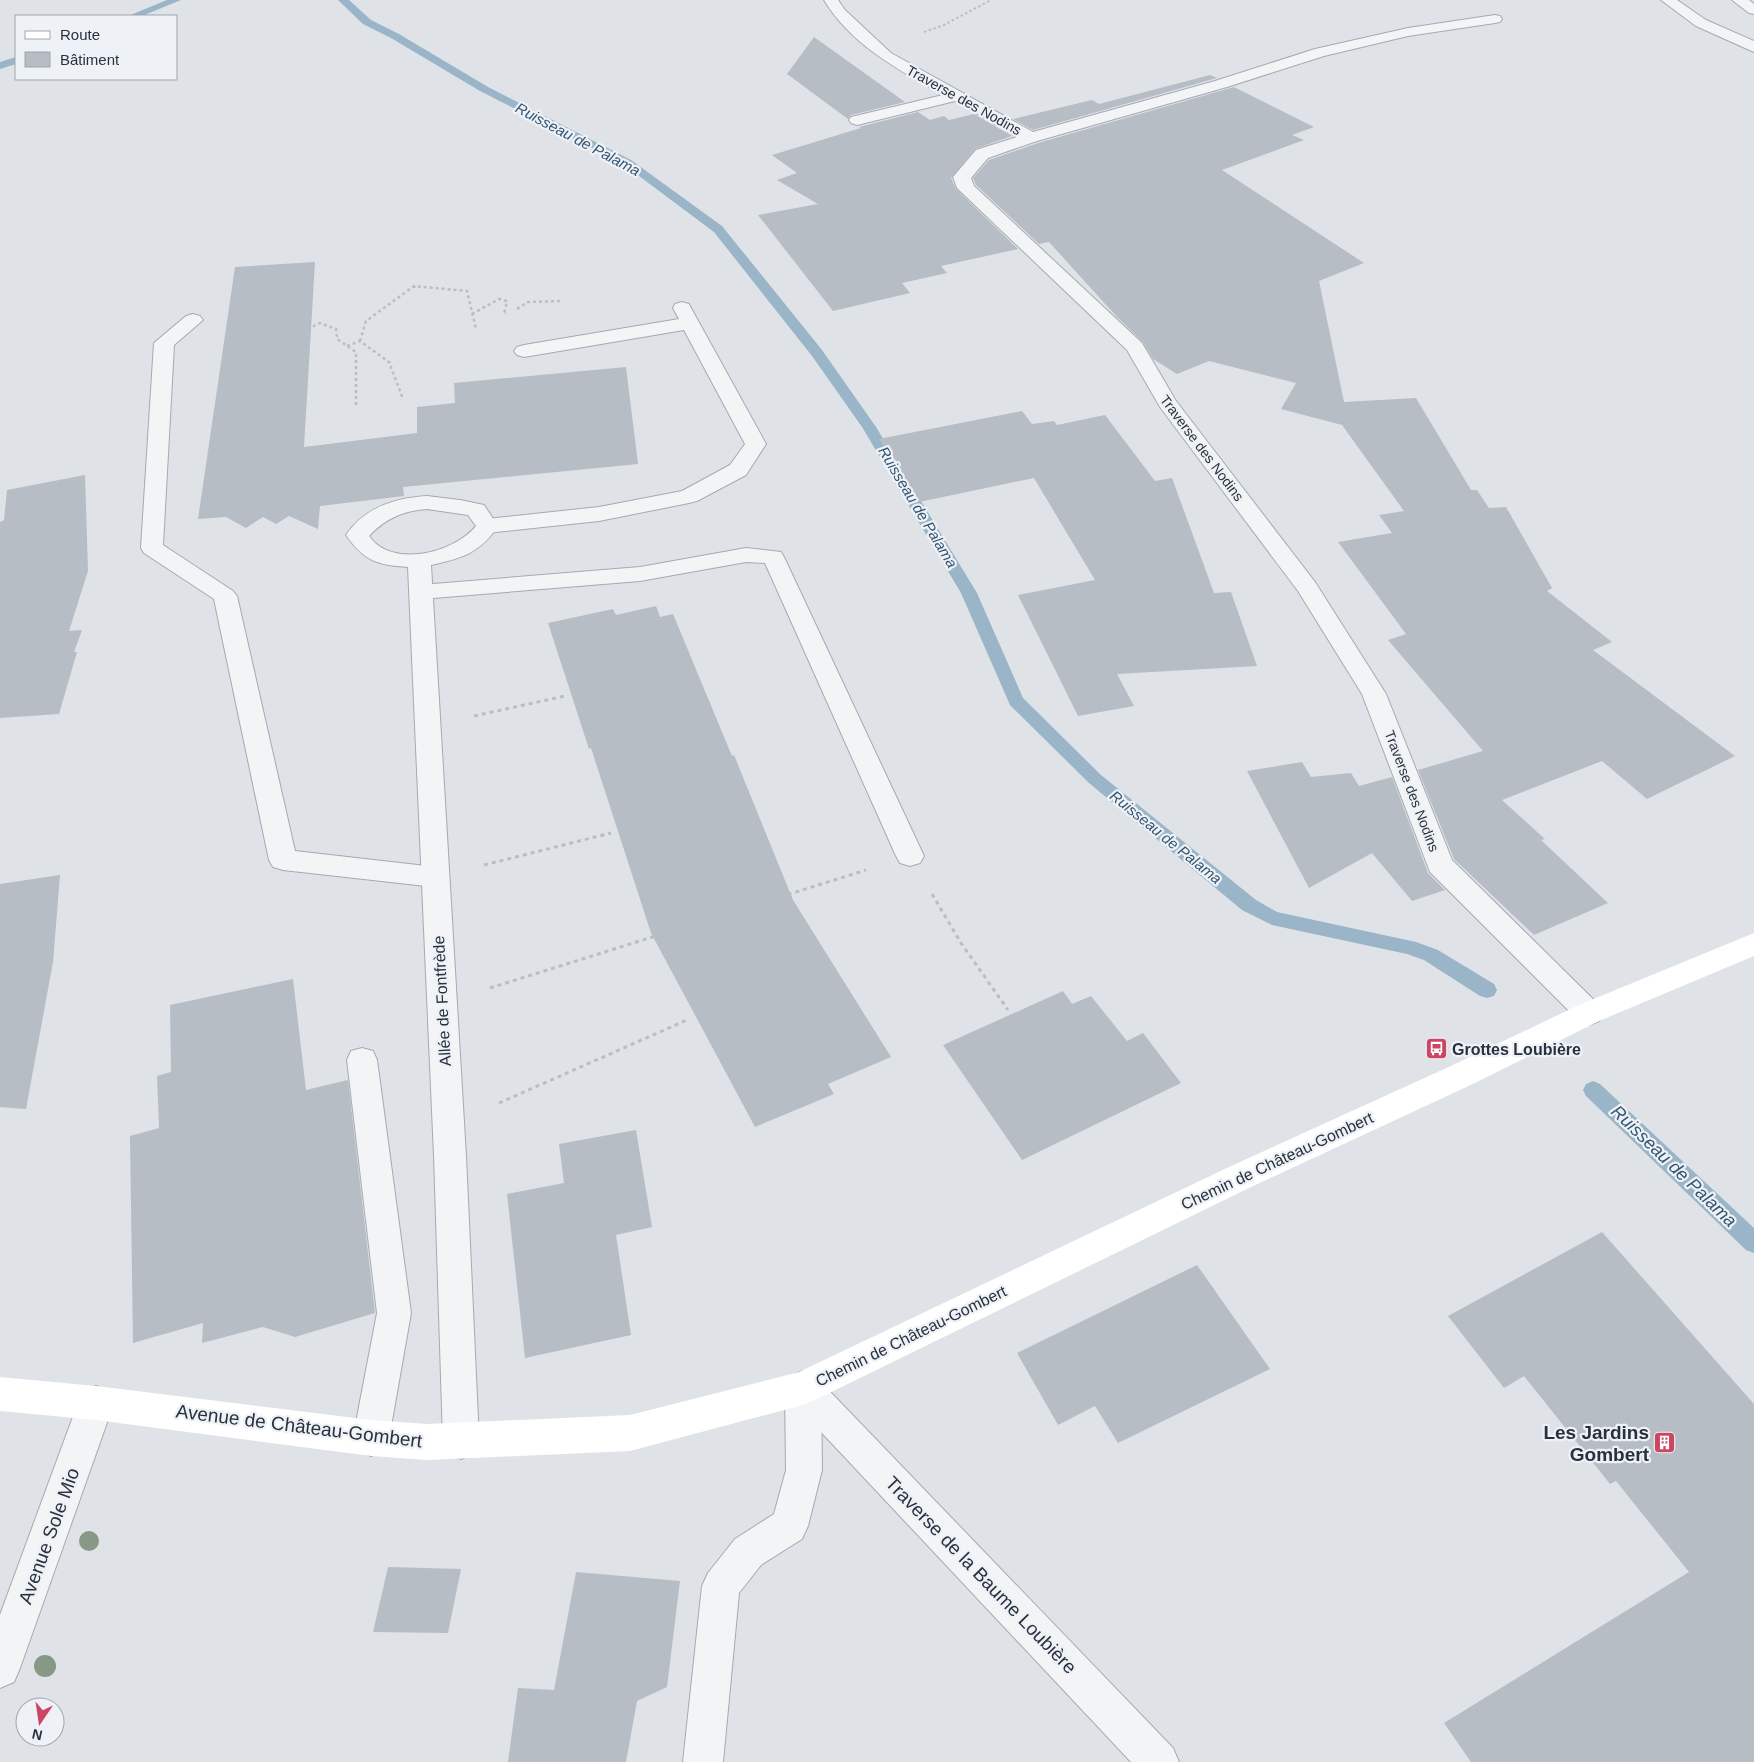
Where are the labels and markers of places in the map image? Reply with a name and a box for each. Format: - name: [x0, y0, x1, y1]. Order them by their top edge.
- bus stop icon: Grottes Loubière: [1424, 1037, 1448, 1061]
- place label: Grottes Loubière: [1452, 1041, 1581, 1058]
- place label: Les Jardins Gombert: [1543, 1422, 1650, 1465]
- building icon: Les Jardins Gombert: [1653, 1431, 1677, 1455]

